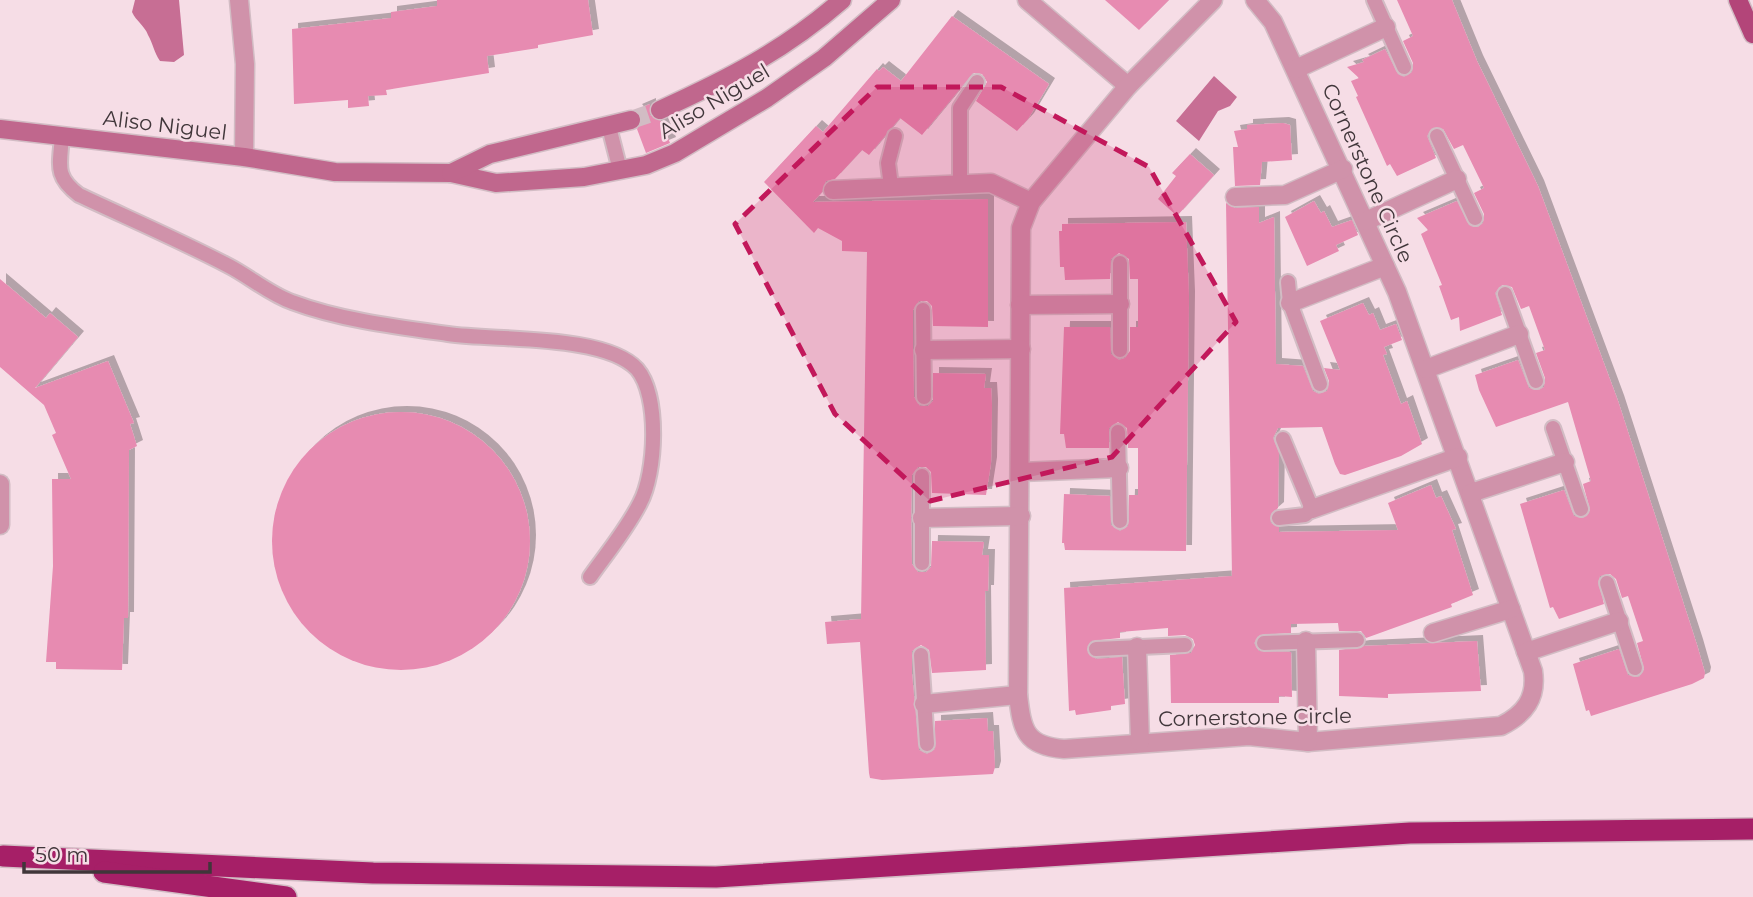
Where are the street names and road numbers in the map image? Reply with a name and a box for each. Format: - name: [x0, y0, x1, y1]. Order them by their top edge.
- street label: Aliso Niguel: [654, 58, 774, 144]
- street label: Cornerstone Circle: [1317, 79, 1419, 267]
- street label: Aliso Niguel: [102, 105, 228, 145]
- street label: Cornerstone Circle: [1158, 703, 1352, 731]

